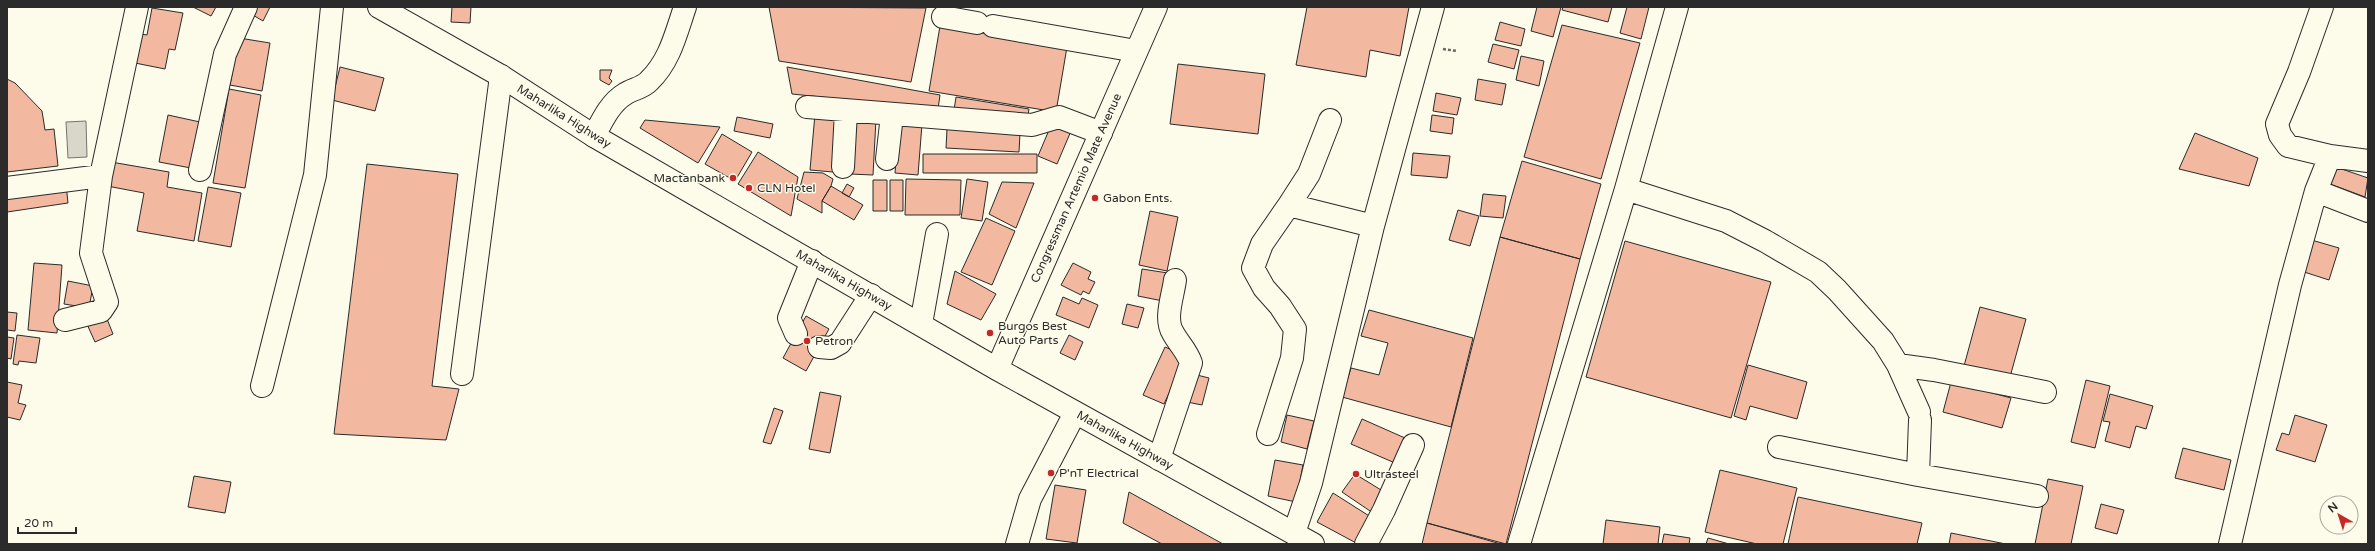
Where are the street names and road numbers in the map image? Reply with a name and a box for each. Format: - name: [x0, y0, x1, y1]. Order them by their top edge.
- street label: Maharlika Highway: [514, 81, 614, 151]
- street label: Congressman Artemio Mate Avenue: [1028, 91, 1124, 285]
- street label: Maharlika Highway: [794, 247, 895, 313]
- street label: Maharlika Highway: [1074, 408, 1176, 473]

